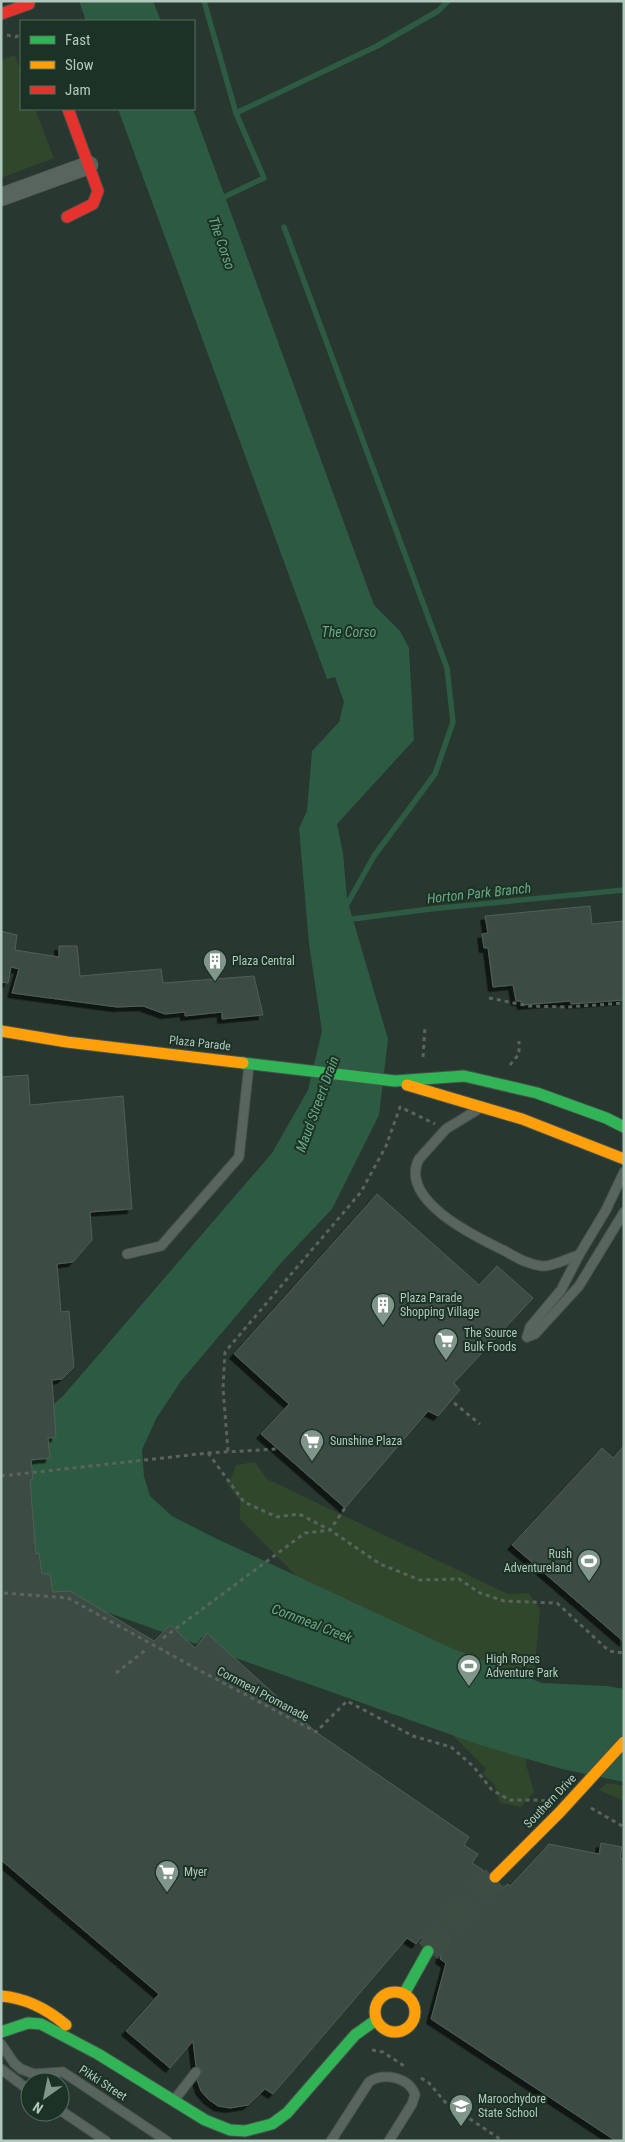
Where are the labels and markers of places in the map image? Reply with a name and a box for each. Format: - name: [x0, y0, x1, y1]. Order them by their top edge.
- building icon: Plaza Central: [202, 948, 228, 982]
- place label: Plaza Central: [232, 954, 295, 968]
- place label: Plaza Parade Shopping Village: [400, 1291, 480, 1319]
- building icon: Plaza Parade Shopping Village: [370, 1292, 396, 1326]
- place label: The Source Bulk Foods: [464, 1326, 518, 1354]
- supermarket icon: The Source Bulk Foods: [433, 1327, 459, 1361]
- supermarket icon: Sunshine Plaza: [299, 1428, 325, 1462]
- place label: Sunshine Plaza: [330, 1434, 402, 1448]
- place label: Rush Adventureland: [504, 1547, 572, 1575]
- sports icon: Rush Adventureland: [576, 1548, 602, 1582]
- place label: High Ropes Adventure Park: [486, 1652, 559, 1680]
- sports icon: High Ropes Adventure Park: [456, 1653, 482, 1687]
- supermarket icon: Myer: [154, 1859, 180, 1893]
- place label: Myer: [184, 1865, 208, 1879]
- place label: Maroochydore State School: [478, 2092, 546, 2120]
- school or university icon: Maroochydore State School: [448, 2093, 474, 2127]

